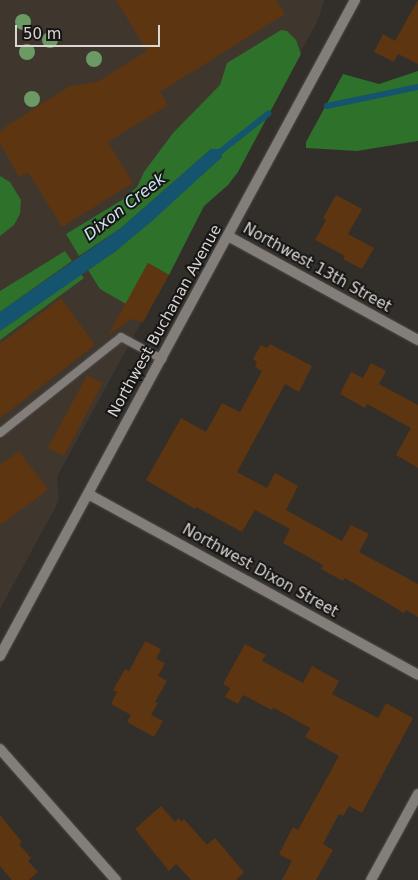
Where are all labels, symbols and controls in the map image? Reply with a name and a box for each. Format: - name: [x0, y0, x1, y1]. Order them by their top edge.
- scale bar: [18, 15, 162, 47]
- text: 50 m: [23, 25, 61, 43]
- water label: Dixon Creek: [80, 169, 170, 245]
- street label: Northwest 13th Street: [240, 220, 394, 316]
- street label: Northwest Buchanan Avenue: [104, 222, 226, 420]
- street label: Northwest Dixon Street: [179, 521, 341, 621]

